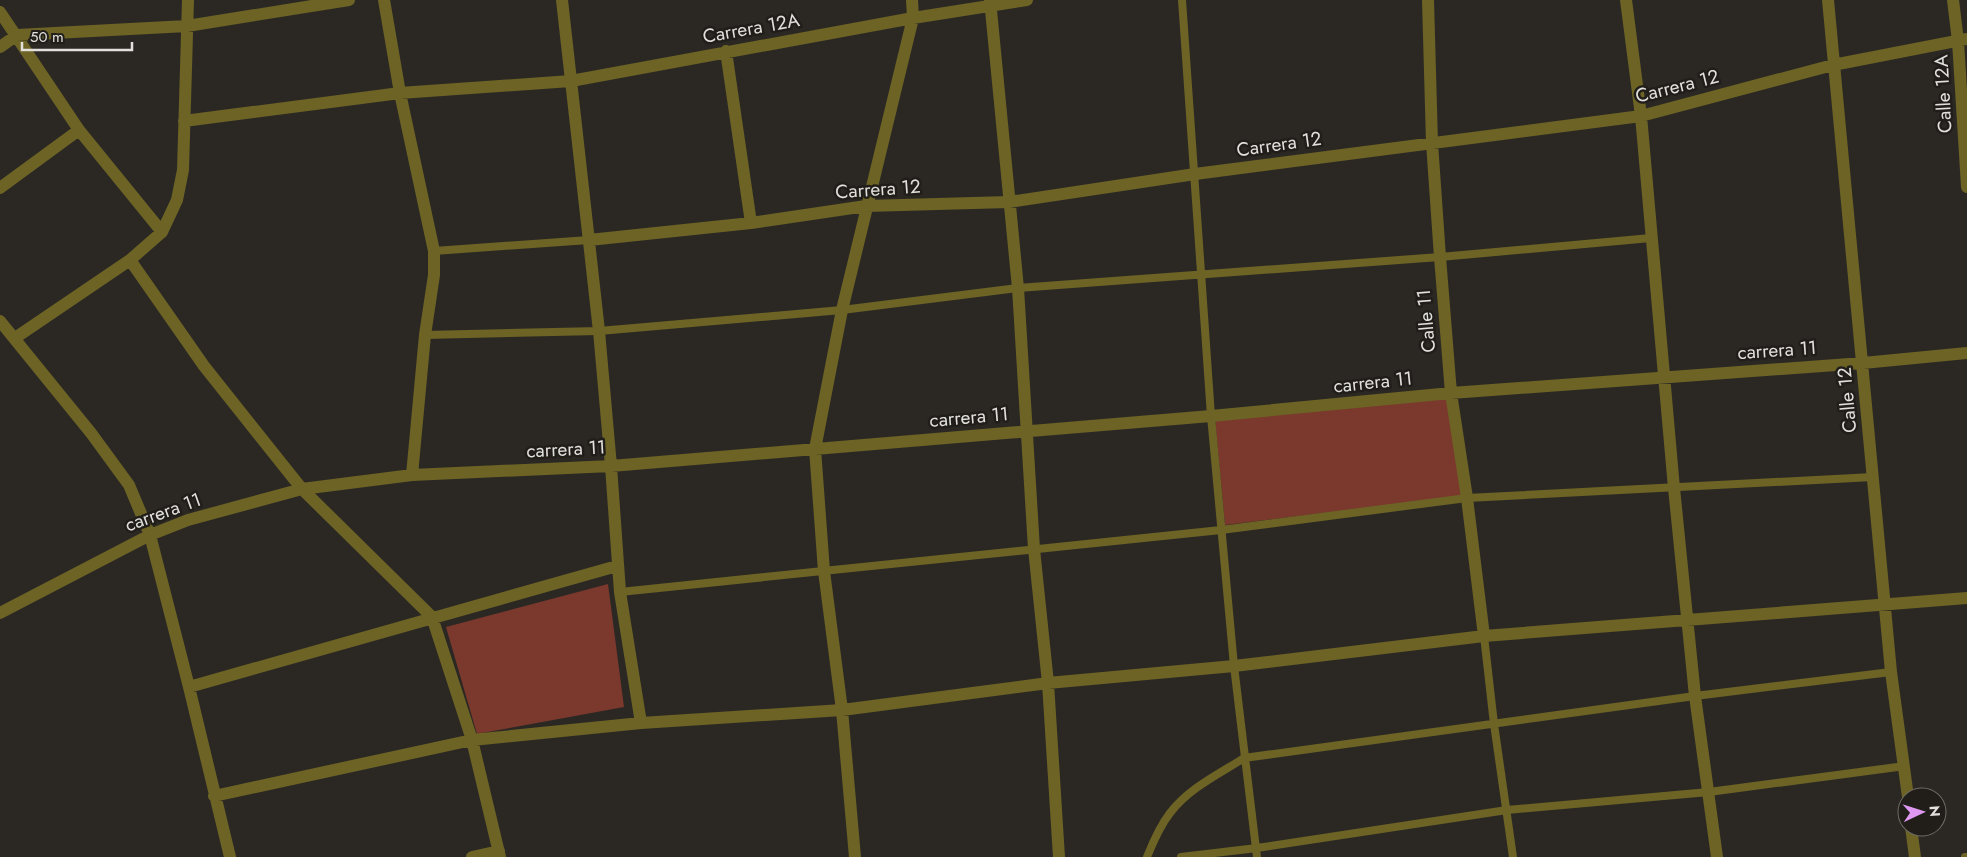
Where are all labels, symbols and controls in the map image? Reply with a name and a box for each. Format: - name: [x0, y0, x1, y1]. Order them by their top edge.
- street label: Carrera 12A: [700, 6, 802, 50]
- scale bar: [22, 20, 132, 52]
- text: 50 m: [30, 26, 64, 48]
- street label: Calle 12A: [1927, 54, 1959, 134]
- street label: Carrera 12: [1632, 63, 1722, 109]
- street label: Carrera 12: [1235, 125, 1323, 163]
- street label: Carrera 12: [834, 173, 922, 205]
- street label: Calle 11: [1410, 288, 1442, 354]
- street label: carrera 11: [1737, 334, 1817, 366]
- street label: carrera 11: [1332, 364, 1414, 400]
- street label: Calle 12: [1831, 366, 1863, 434]
- street label: carrera 11: [928, 400, 1010, 434]
- street label: carrera 11: [526, 433, 606, 465]
- street label: carrera 11: [121, 486, 205, 538]
- north arrow: [1897, 787, 1947, 837]
- text: N: [1925, 805, 1945, 817]

